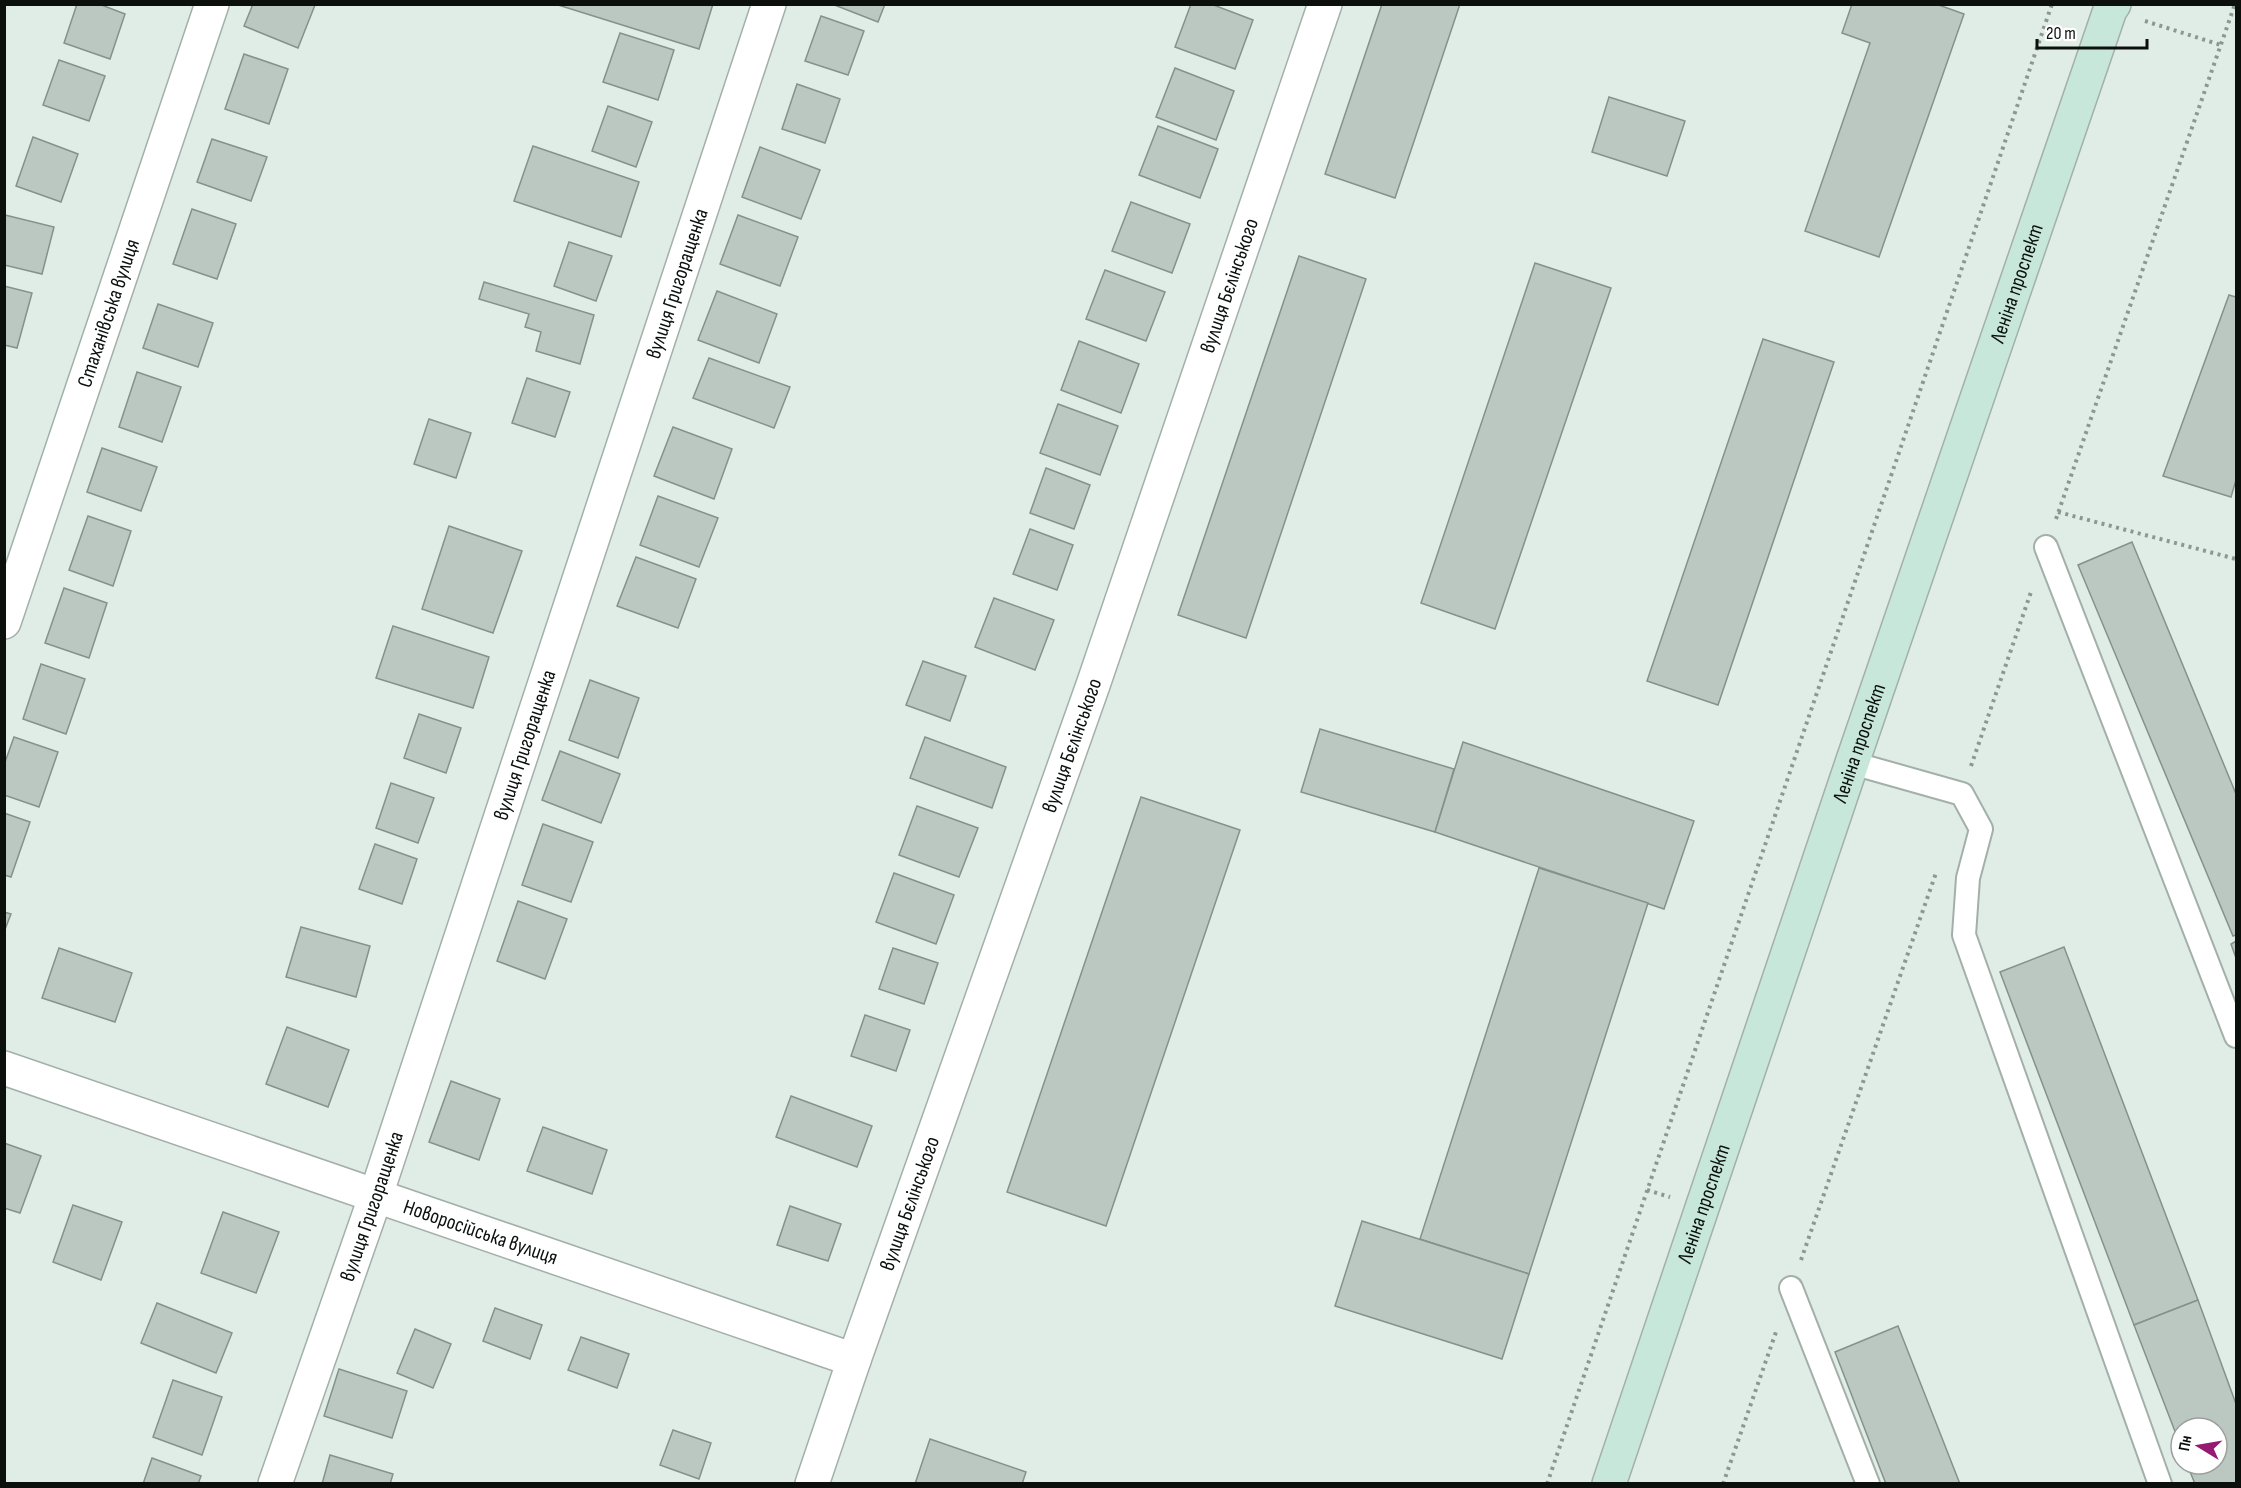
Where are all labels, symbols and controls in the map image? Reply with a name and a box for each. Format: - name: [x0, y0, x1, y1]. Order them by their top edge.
- scale bar: [2037, 12, 2146, 50]
- text: 20 m: [2046, 23, 2076, 44]
- street label: вулиця Григоращенка: [640, 205, 713, 362]
- street label: вулиця Бєлінського: [1195, 215, 1264, 356]
- street label: Леніна проспект: [1984, 220, 2048, 347]
- street label: Стаханівська вулиця: [71, 236, 145, 390]
- street label: вулиця Григоращенка: [488, 667, 561, 823]
- street label: вулиця Бєлінського: [1036, 675, 1107, 816]
- street label: Леніна проспект: [1827, 680, 1891, 807]
- street label: вулиця Григоращенка: [334, 1128, 409, 1285]
- street label: вулиця Бєлінського: [874, 1133, 945, 1274]
- street label: Леніна проспект: [1672, 1141, 1735, 1267]
- street label: Новоросійська вулиця: [400, 1194, 561, 1270]
- north arrow: [2169, 1416, 2229, 1476]
- text: Пн: [2175, 1434, 2197, 1453]

